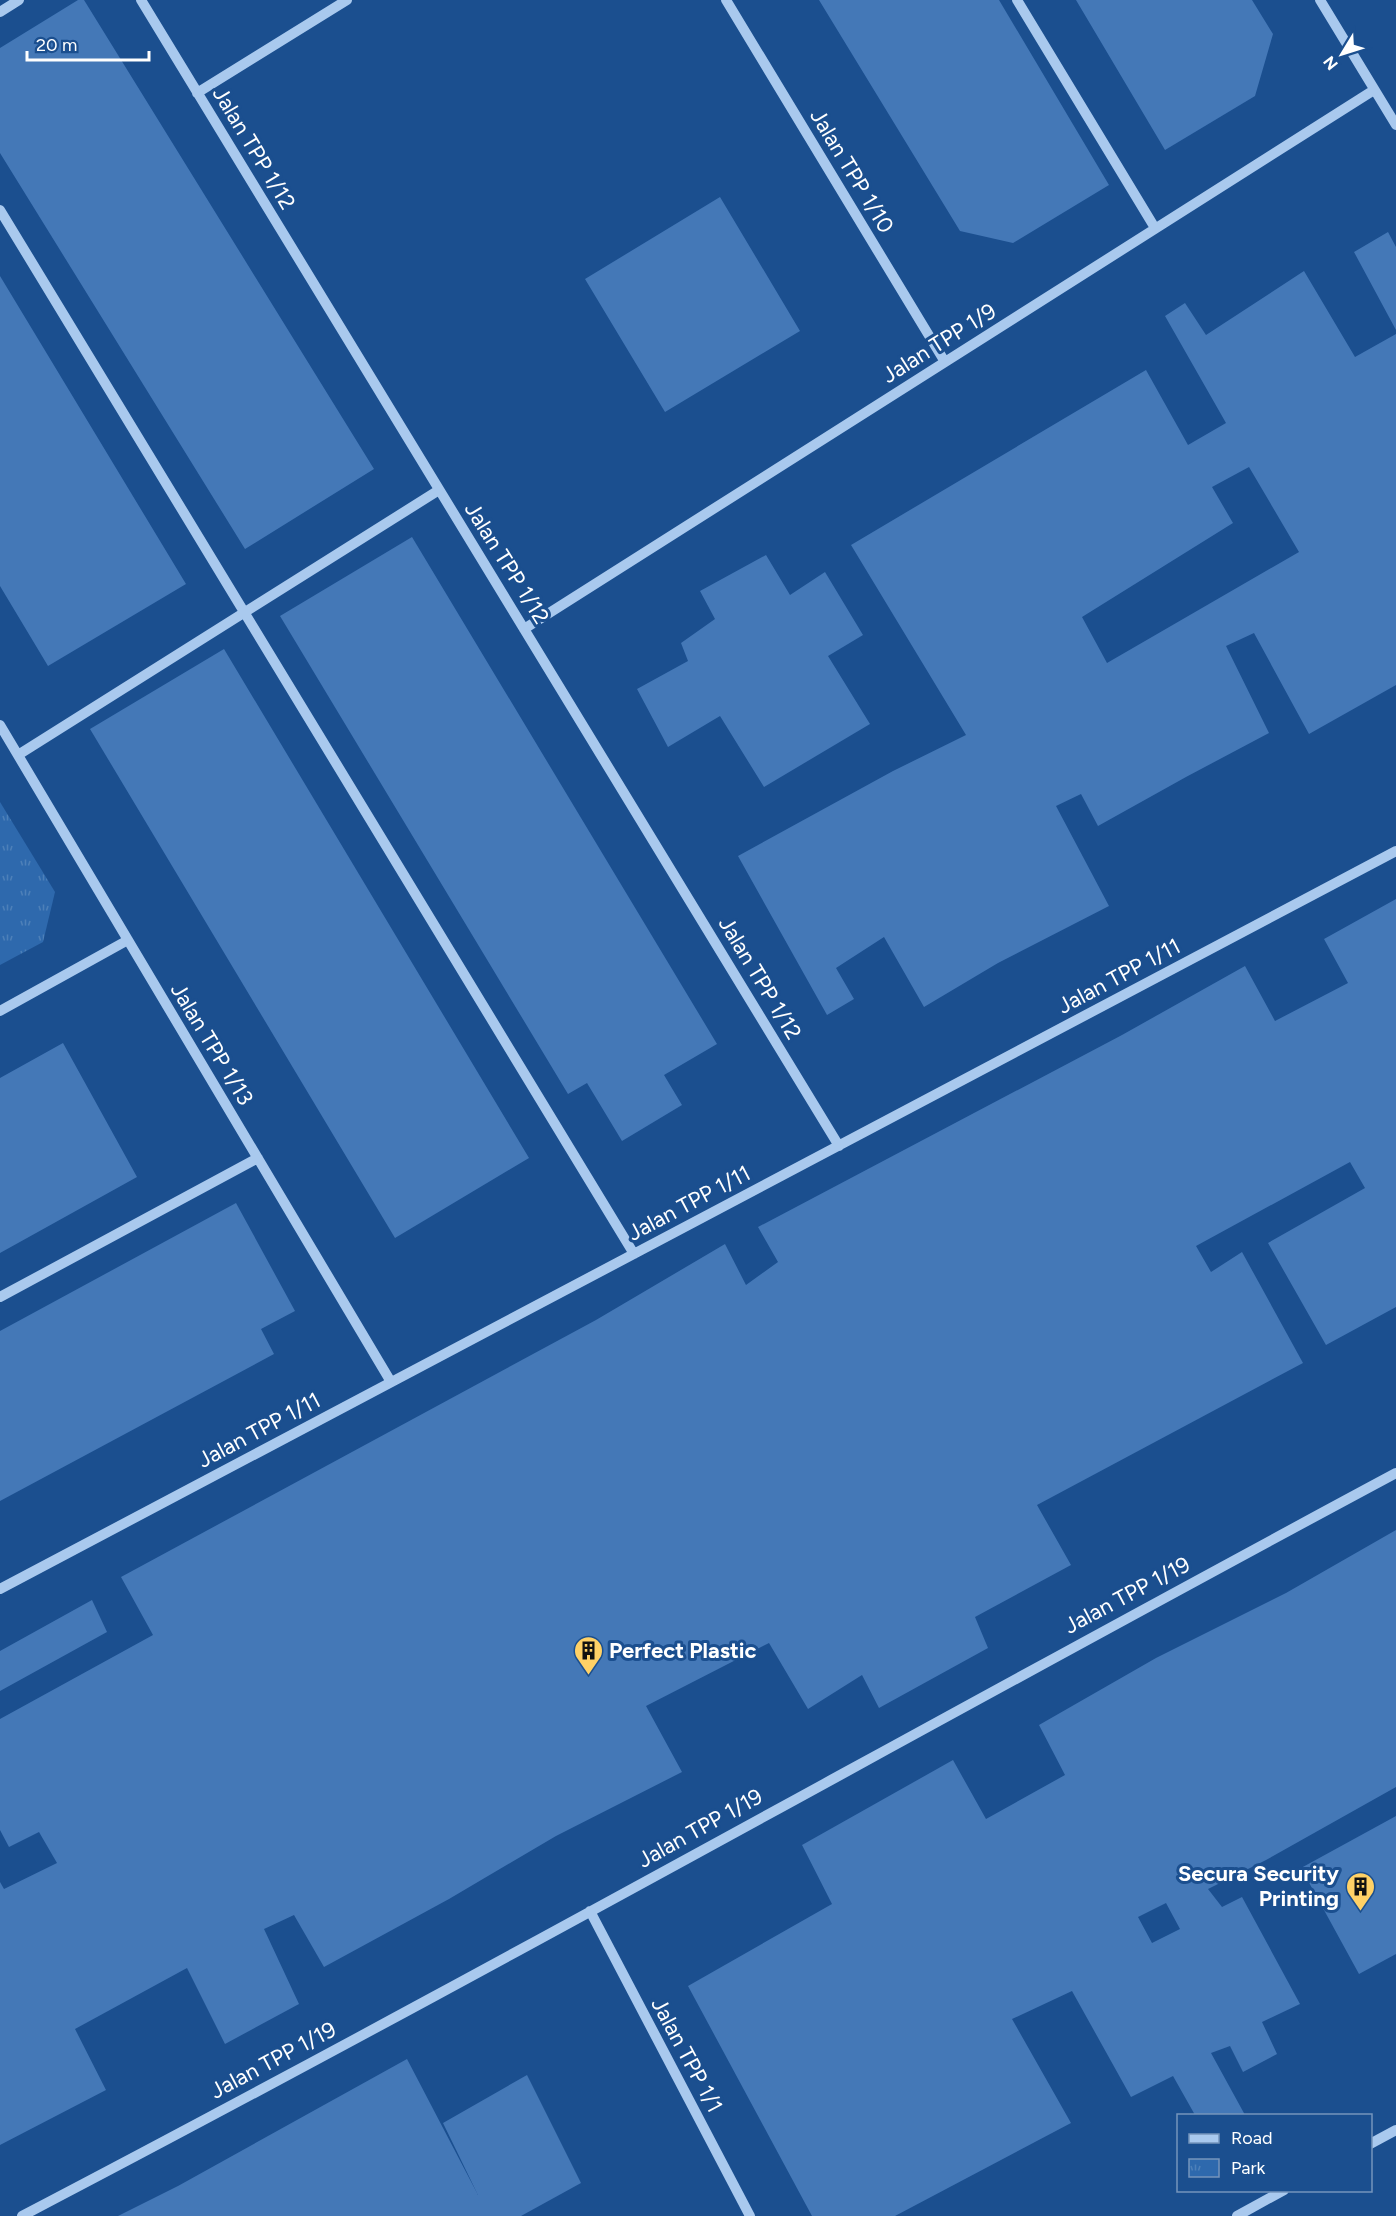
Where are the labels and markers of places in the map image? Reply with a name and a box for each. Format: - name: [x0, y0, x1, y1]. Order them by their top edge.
- building icon: Perfect Plastic: [572, 1634, 604, 1676]
- place label: Perfect Plastic: [609, 1637, 757, 1664]
- place label: Secura Security Printing: [1178, 1860, 1339, 1912]
- building icon: Secura Security Printing: [1344, 1870, 1376, 1912]

